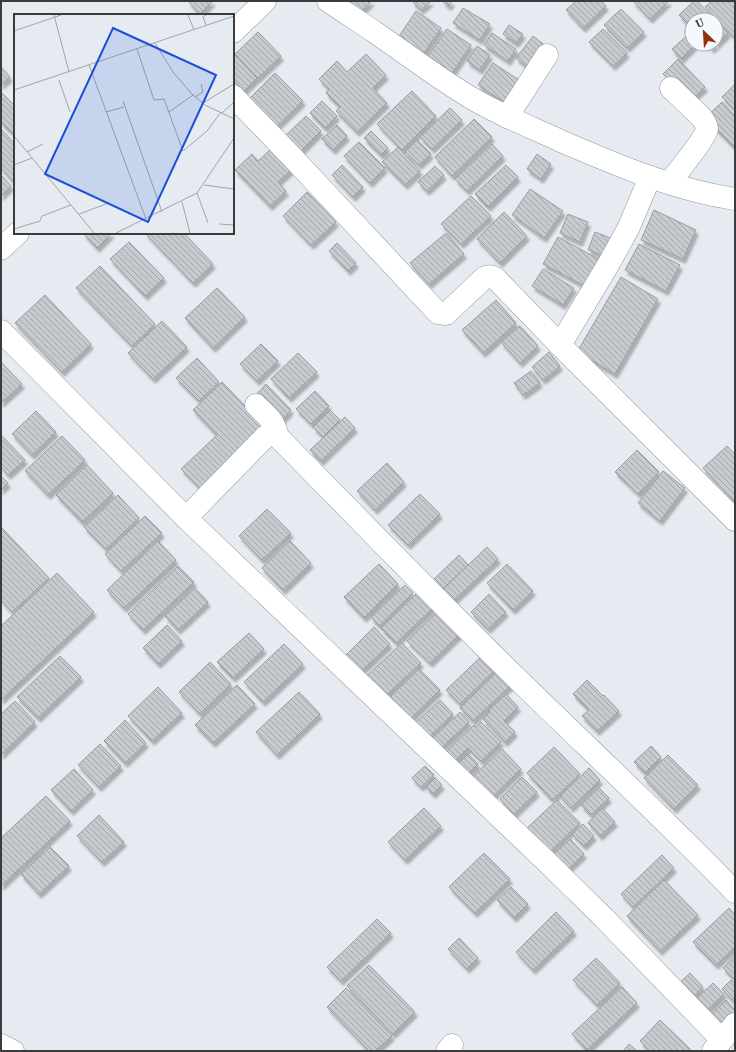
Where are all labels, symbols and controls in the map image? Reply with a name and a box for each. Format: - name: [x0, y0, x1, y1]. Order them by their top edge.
- north arrow: [684, 12, 724, 52]
- inset map: [14, 14, 234, 234]
- text: U: [693, 14, 707, 31]

